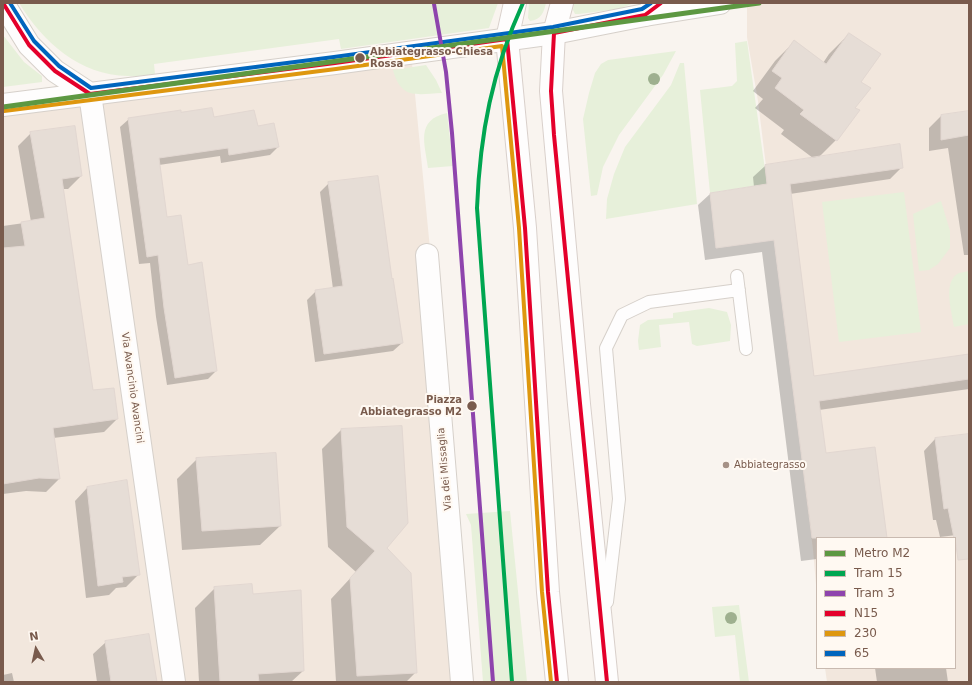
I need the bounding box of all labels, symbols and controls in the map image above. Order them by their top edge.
place label: Abbiategrasso-Chiesa Rossa [370,46,493,70]
marker: Abbiategrasso-Chiesa Rossa [353,51,367,65]
street label: Via Avancinio Avancini [118,332,146,444]
place label: Piazza Abbiategrasso M2 [360,394,462,418]
marker: Piazza Abbiategrasso M2 [465,399,479,413]
street label: Via dei Missaglia [435,427,455,511]
place label: Abbiategrasso [734,459,806,471]
marker: Abbiategrasso [721,460,731,470]
legend [816,537,956,669]
text: Metro M2 [854,546,910,560]
text: Tram 15 [854,566,903,580]
text: Tram 3 [854,586,895,600]
text: N15 [854,606,878,620]
text: 230 [854,626,877,640]
north arrow [16,629,56,669]
text: N [28,630,40,644]
text: 65 [854,646,869,660]

